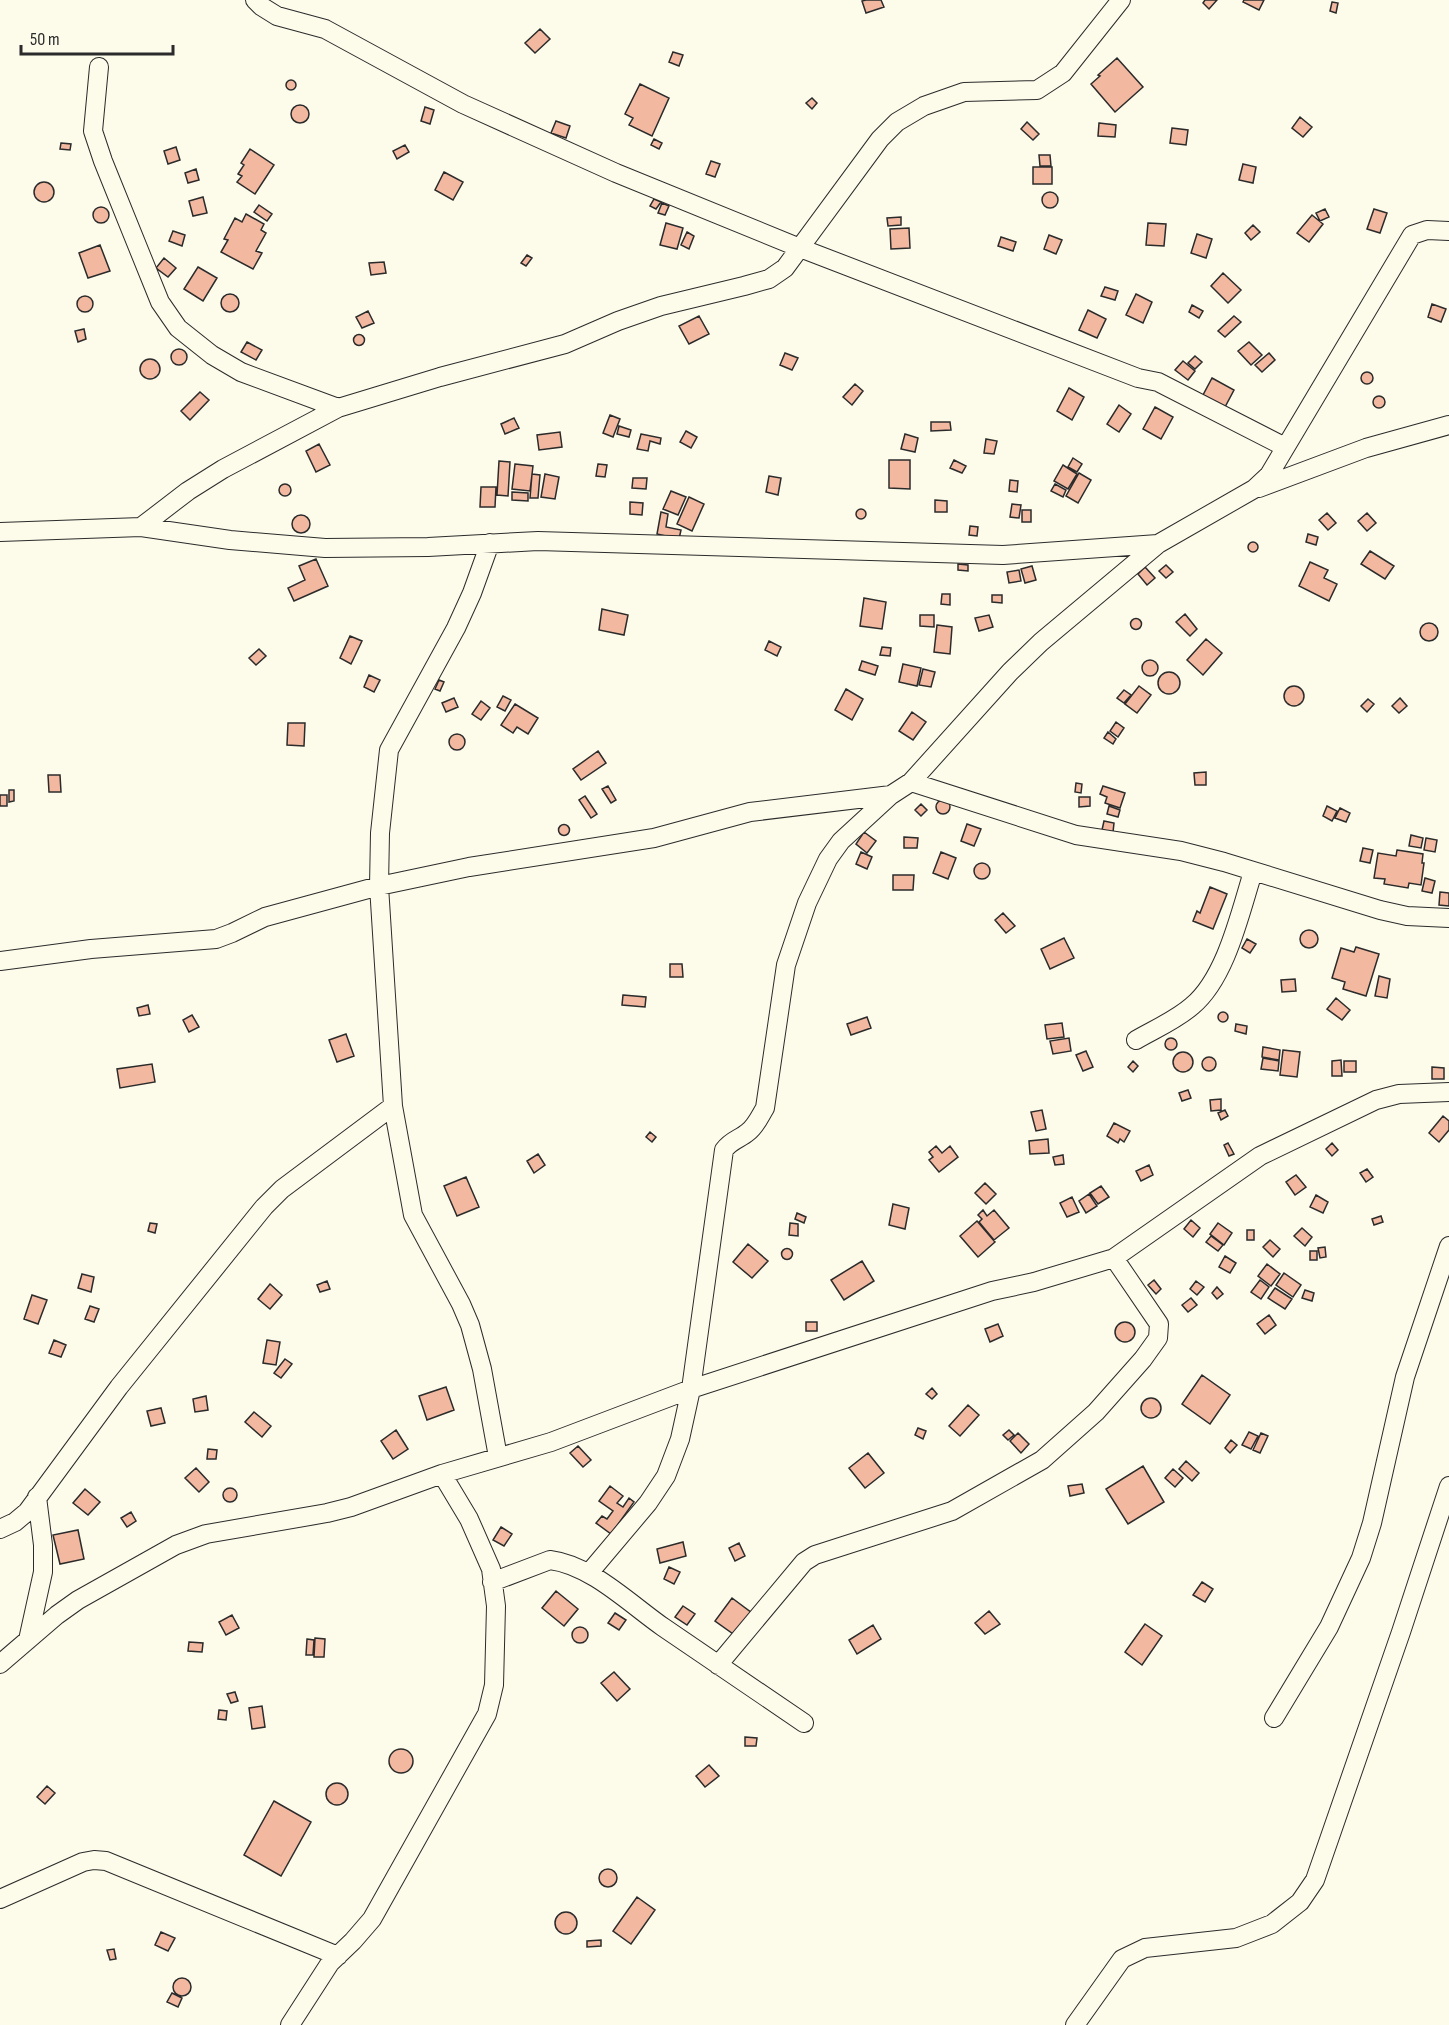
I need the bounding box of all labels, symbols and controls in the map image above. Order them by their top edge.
scale bar [21,18,172,56]
text: 50 m [30,29,60,50]

